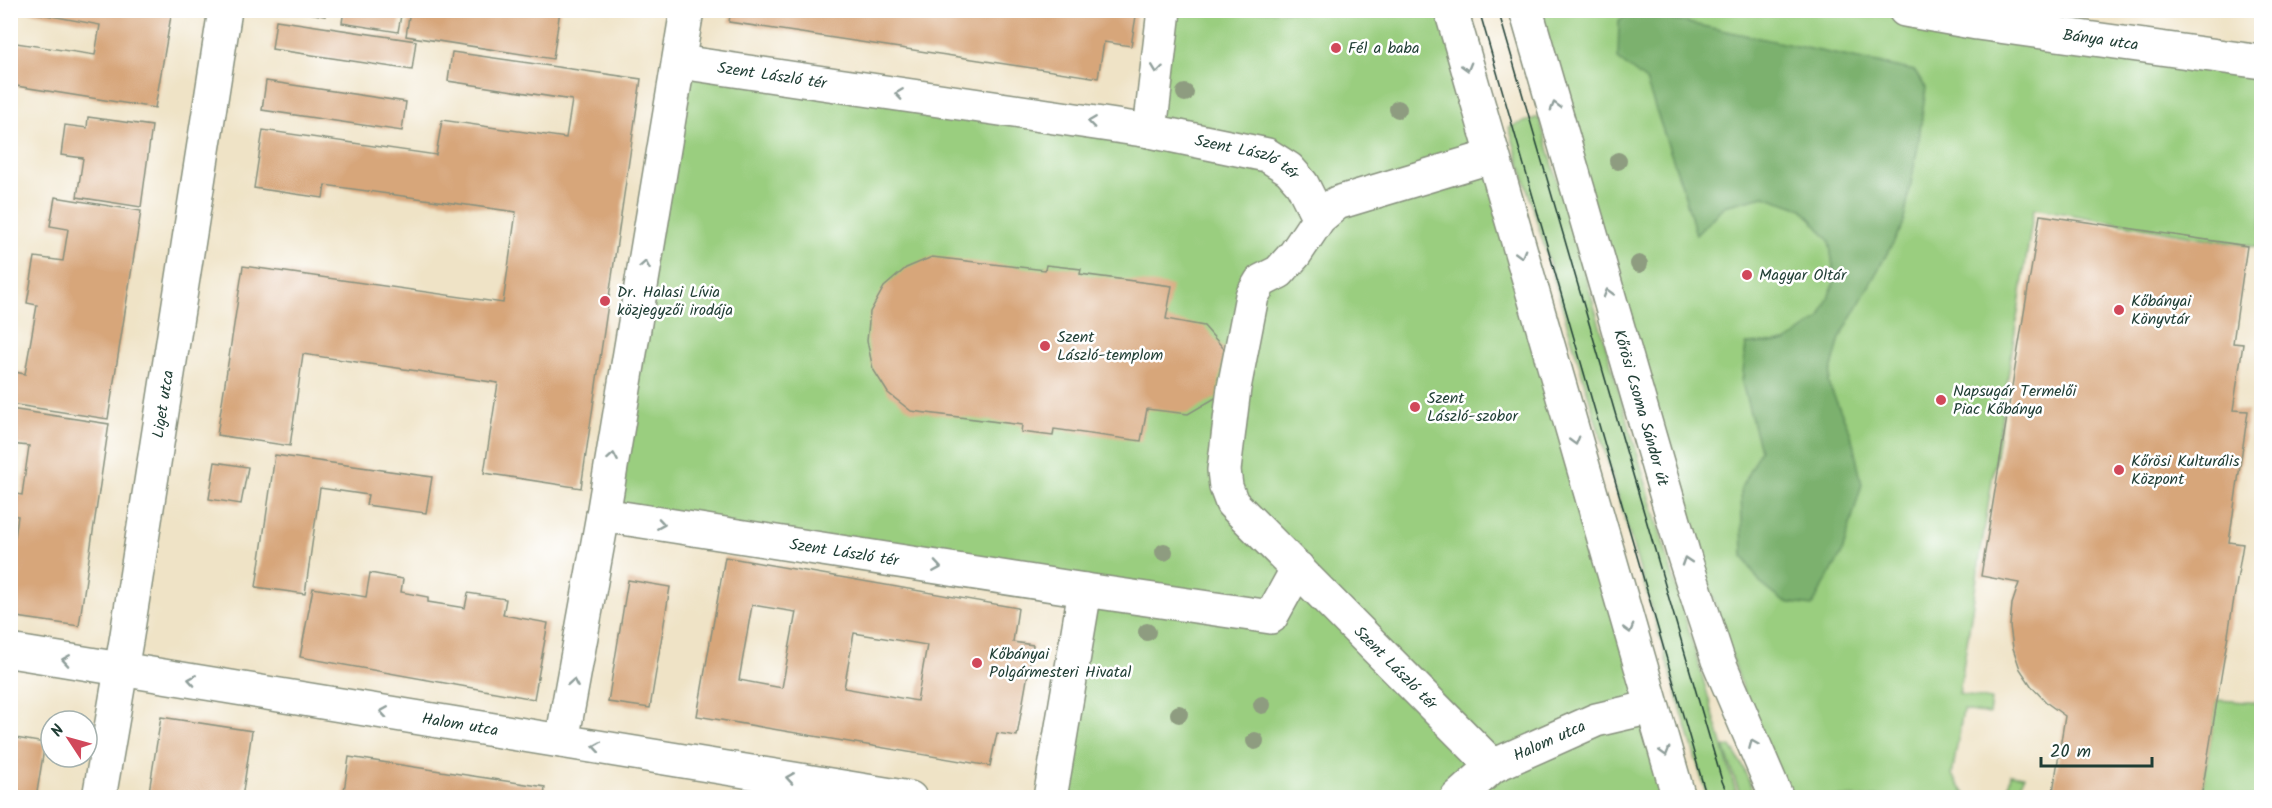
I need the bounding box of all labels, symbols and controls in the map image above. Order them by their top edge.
street label: Bánya utca [2061,22,2140,57]
place label: Fél a baba [1348,36,1419,61]
marker: Fél a baba [1329,41,1343,55]
street label: Szent László tér [716,55,830,96]
one-way arrow [1460,61,1472,72]
one-way arrow [1152,64,1164,73]
one-way arrow [894,88,903,100]
one-way arrow [1550,101,1562,112]
one-way arrow [1087,117,1096,129]
street label: Szent László tér [1192,128,1306,186]
one-way arrow [1514,248,1526,259]
one-way arrow [639,260,651,270]
place label: Magyar Oltár [1759,263,1848,288]
marker: Magyar Oltár [1740,268,1754,282]
place label: Dr. Halasi Lívia közjegyzői irodája [617,280,733,323]
one-way arrow [1603,288,1616,298]
place label: Kőbányai Könyvtár [2131,289,2192,332]
marker: Dr. Halasi Lívia közjegyzői irodája [598,294,612,308]
marker: Kőbányai Könyvtár [2112,303,2126,317]
place label: Szent László-templom [1057,325,1164,368]
street label: Kőrösi Csoma Sándor út [1607,326,1676,490]
marker: Szent László-templom [1038,339,1052,353]
street label: Liget utca [146,368,181,440]
place label: Napsugár Termelői Piac Kőbánya [1953,379,2078,422]
place label: Szent László-szobor [1427,386,1519,429]
marker: Napsugár Termelői Piac Kőbánya [1934,393,1948,407]
marker: Szent László-szobor [1408,400,1422,414]
one-way arrow [1568,435,1580,446]
place label: Kőrösi Kulturális Központ [2131,449,2240,492]
one-way arrow [606,453,619,463]
marker: Kőrösi Kulturális Központ [2112,463,2126,477]
one-way arrow [655,517,665,530]
street label: Szent László tér [788,532,902,574]
one-way arrow [1681,556,1693,567]
one-way arrow [932,561,941,573]
street label: Szent László tér [1348,620,1444,717]
one-way arrow [1622,623,1634,634]
place label: Kőbányai Polgármesteri Hivatal [989,642,1131,685]
one-way arrow [61,654,71,667]
marker: Kőbányai Polgármesteri Hivatal [970,656,984,670]
one-way arrow [187,674,197,687]
one-way arrow [566,679,578,688]
one-way arrow [379,706,389,718]
street label: Halom utca [420,706,500,743]
north arrow [39,709,99,769]
street label: Halom utca [1509,714,1590,768]
text: N [45,720,71,743]
scale bar [2041,730,2152,768]
text: 20 m [2050,738,2091,767]
one-way arrow [1749,739,1761,750]
one-way arrow [592,741,602,753]
one-way arrow [1658,746,1670,757]
one-way arrow [785,772,795,785]

